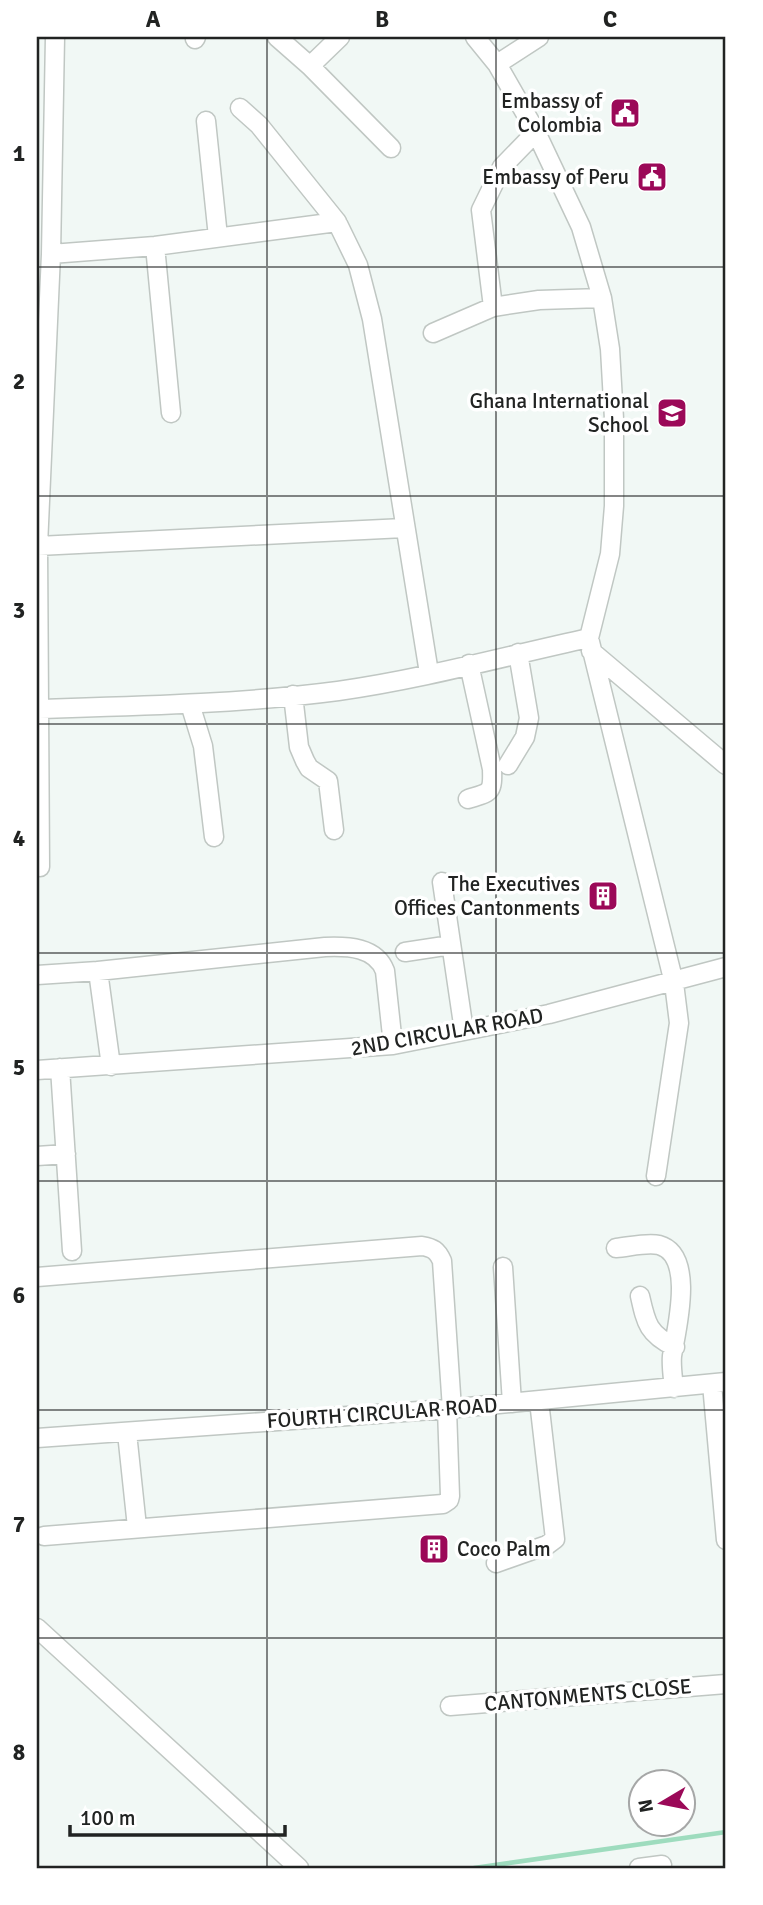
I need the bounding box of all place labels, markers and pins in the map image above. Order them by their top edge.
place label: Embassy of Colombia [501,88,603,138]
public building icon: Embassy of Colombia [608,96,642,130]
public building icon: Embassy of Peru [635,160,669,194]
place label: Embassy of Peru [482,164,629,190]
place label: Ghana International School [469,388,649,438]
school or university icon: Ghana International School [655,396,689,430]
place label: The Executives Offices Cantonments [394,871,580,921]
building icon: The Executives Offices Cantonments [586,879,620,913]
building icon: Coco Palm [417,1532,451,1566]
place label: Coco Palm [457,1536,551,1562]

